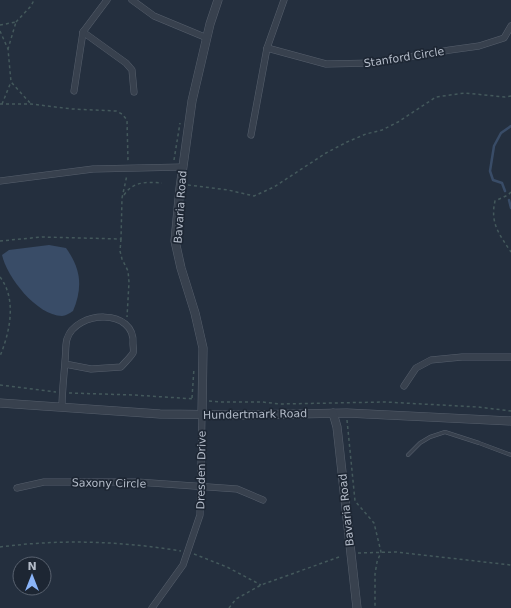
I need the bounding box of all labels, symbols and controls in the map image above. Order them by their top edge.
street label: Stanford Circle [363,45,445,70]
street label: Bavaria Road [171,170,190,244]
street label: Hundertmark Road [203,407,307,422]
street label: Dresden Drive [194,430,209,510]
street label: Bavaria Road [336,473,357,547]
street label: Saxony Circle [72,476,147,491]
north arrow [12,556,52,596]
text: N [27,560,37,573]

